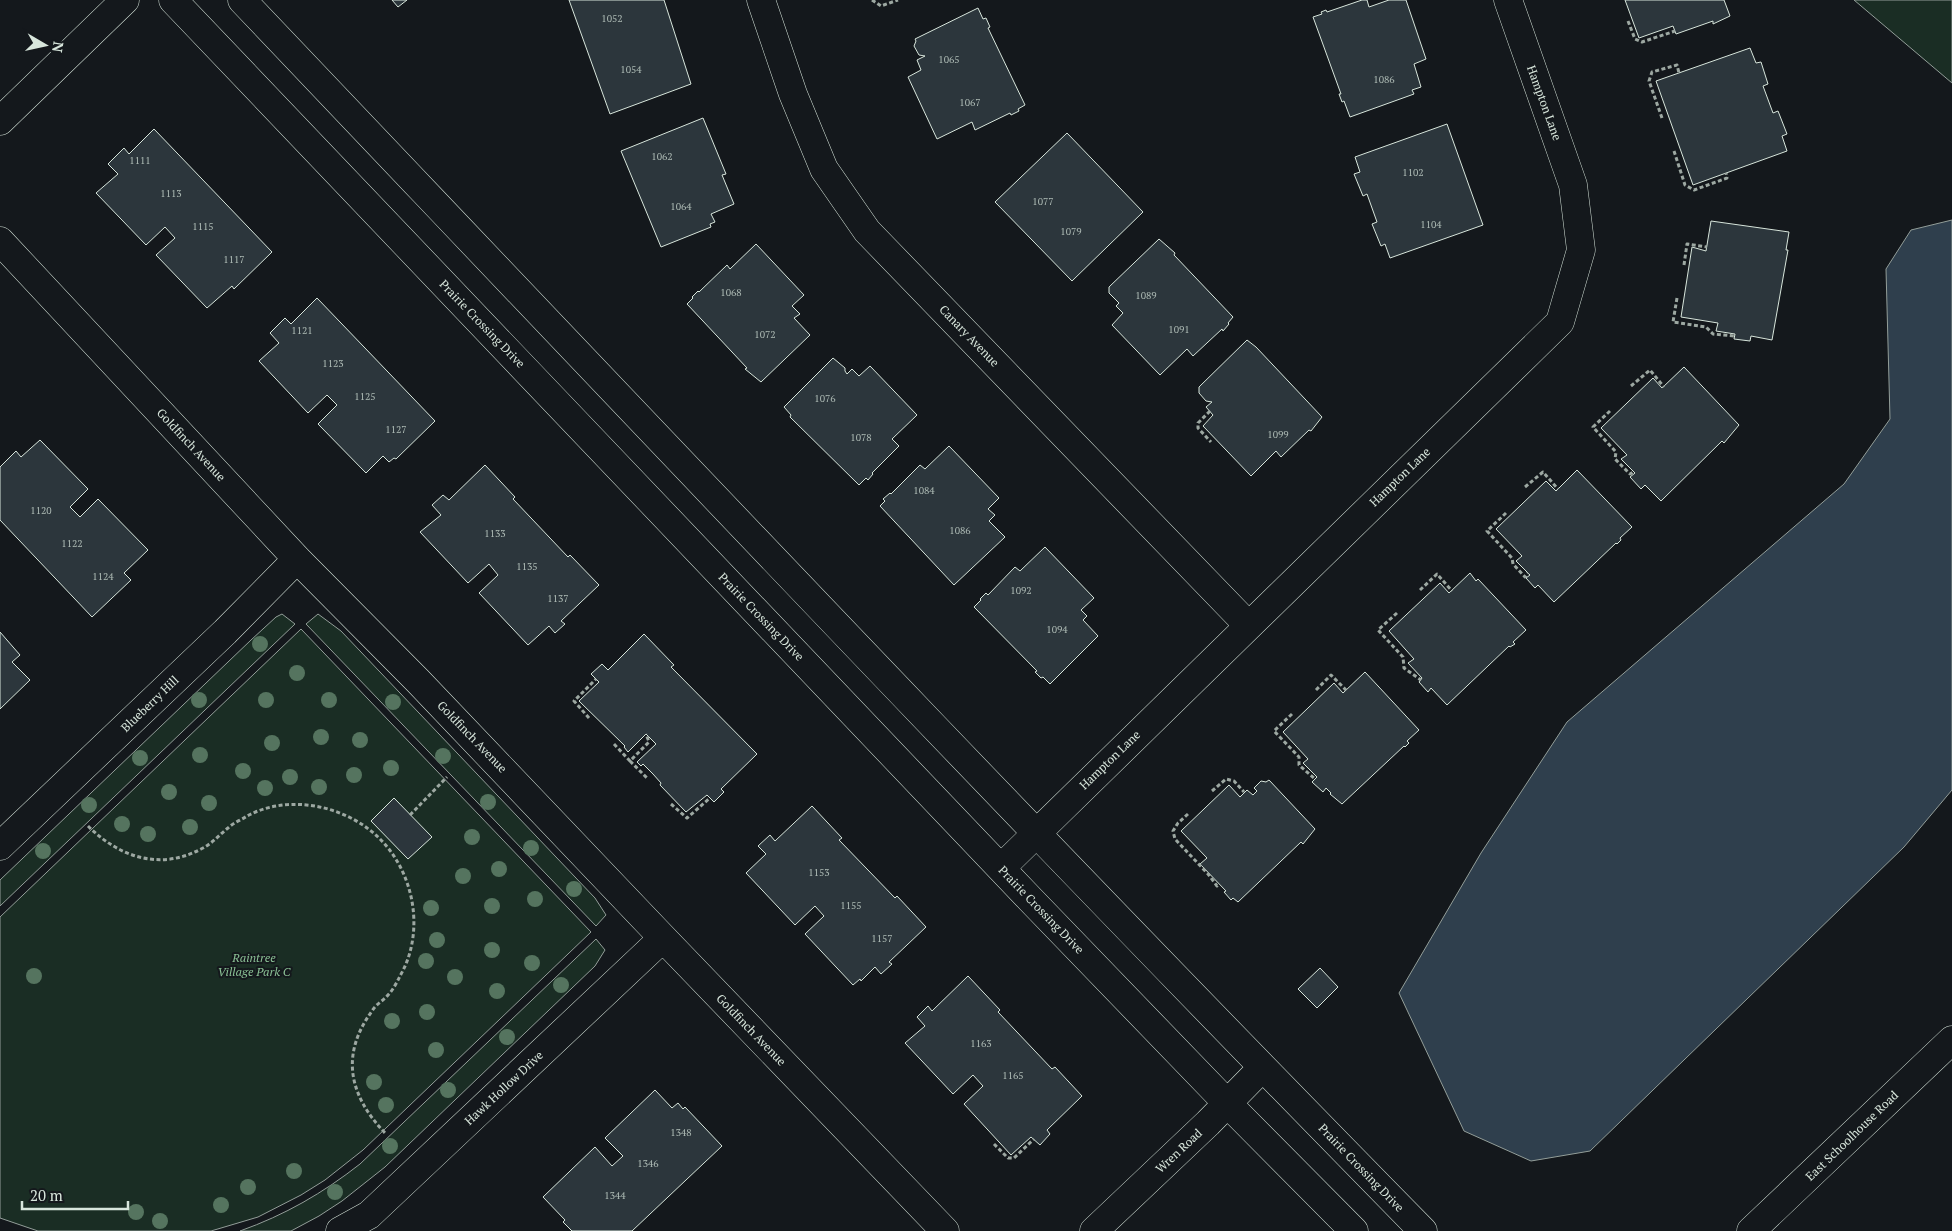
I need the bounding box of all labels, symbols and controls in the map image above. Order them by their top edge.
house number: 1052 [601,12,623,25]
north arrow [20,20,70,70]
text: N [48,40,69,54]
house number: 1065 [938,53,960,66]
house number: 1054 [620,63,642,76]
street label: Hampton Lane [1524,63,1565,142]
house number: 1086 [1373,73,1395,86]
house number: 1067 [959,96,981,109]
house number: 1062 [651,150,673,163]
house number: 1111 [129,154,151,167]
house number: 1102 [1402,166,1424,179]
house number: 1113 [160,187,182,200]
house number: 1077 [1032,195,1054,208]
house number: 1064 [670,200,692,213]
house number: 1104 [1420,218,1442,231]
house number: 1115 [192,220,214,233]
house number: 1079 [1060,225,1082,238]
house number: 1117 [223,253,245,266]
street label: Prairie Crossing Drive [436,277,528,371]
house number: 1068 [720,286,742,299]
house number: 1089 [1135,289,1157,302]
street label: Canary Avenue [936,302,1002,370]
house number: 1091 [1168,323,1190,336]
house number: 1121 [291,324,313,337]
house number: 1072 [754,328,776,341]
house number: 1123 [322,357,344,370]
house number: 1125 [354,390,376,403]
house number: 1076 [814,392,836,405]
street label: Goldfinch Avenue [154,405,229,484]
house number: 1127 [385,423,407,436]
house number: 1099 [1267,428,1289,441]
house number: 1078 [850,431,872,444]
street label: Hampton Lane [1366,444,1433,509]
house number: 1084 [913,484,935,497]
house number: 1120 [30,504,52,517]
house number: 1086 [949,524,971,537]
house number: 1133 [484,527,506,540]
house number: 1122 [61,537,83,550]
house number: 1135 [516,560,538,573]
house number: 1124 [92,570,114,583]
street label: Prairie Crossing Drive [715,570,807,664]
house number: 1092 [1010,584,1032,597]
house number: 1137 [547,592,569,605]
house number: 1094 [1046,623,1068,636]
street label: Blueberry Hill [118,672,182,735]
street label: Goldfinch Avenue [434,698,510,776]
street label: Hampton Lane [1076,727,1143,792]
street label: Prairie Crossing Drive [995,863,1087,957]
house number: 1153 [808,866,830,879]
house number: 1155 [840,899,862,912]
house number: 1157 [871,932,893,945]
park label: Raintree Village Park C [218,950,292,979]
street label: Goldfinch Avenue [713,991,789,1069]
house number: 1163 [970,1037,992,1050]
street label: Hawk Hollow Drive [461,1047,546,1128]
house number: 1165 [1002,1069,1024,1082]
street label: East Schoolhouse Road [1802,1087,1901,1184]
street label: Prairie Crossing Drive [1315,1121,1407,1215]
street label: Wren Road [1152,1125,1205,1176]
house number: 1348 [670,1126,692,1139]
house number: 1346 [637,1157,659,1170]
scale bar [22,1178,129,1210]
text: 20 m [30,1185,63,1205]
house number: 1344 [604,1189,626,1202]

